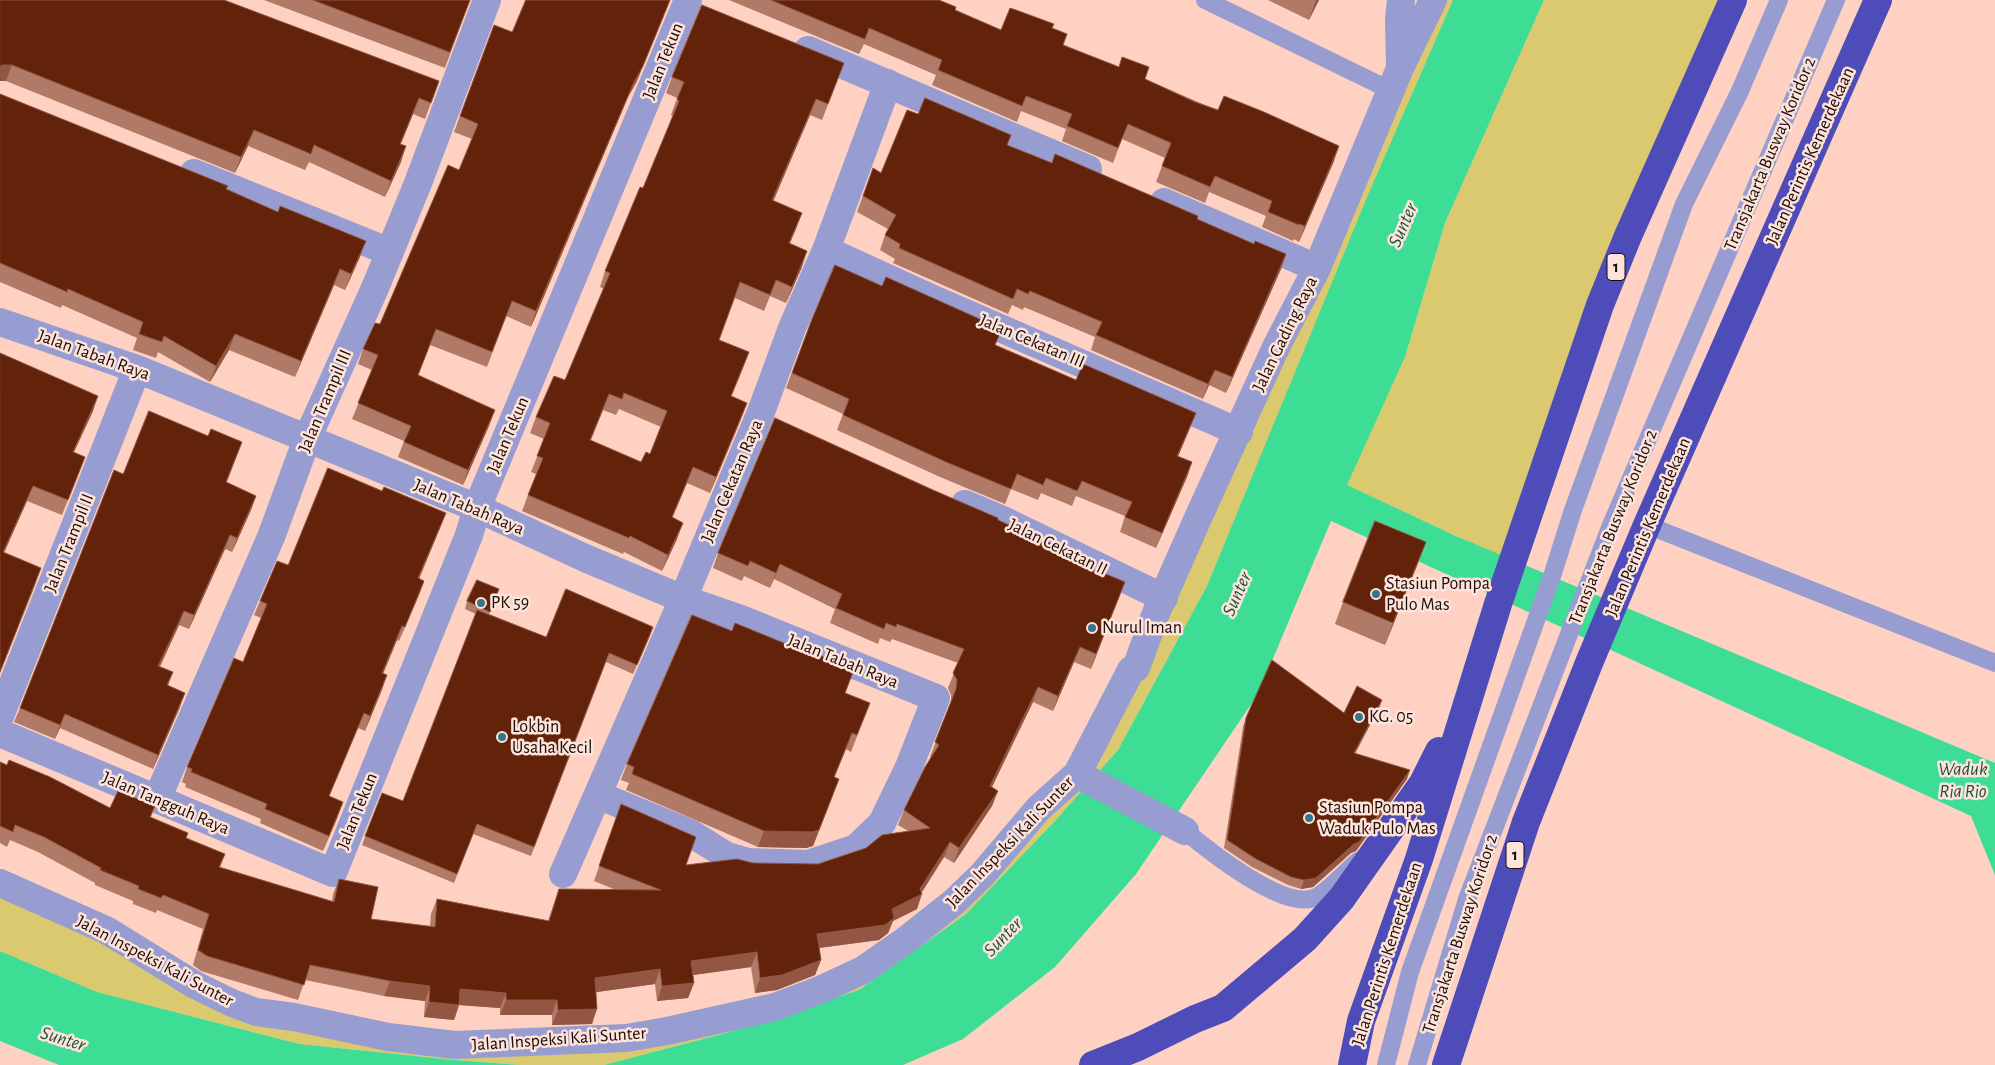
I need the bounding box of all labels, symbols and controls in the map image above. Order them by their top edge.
street label: Jalan Tekun [638,19,688,103]
street label: Transjakarta Busway Koridor 2 [1719,54,1821,254]
street label: Jalan Perintis Kemerdekaan [1761,64,1859,248]
water label: Sunter [1383,199,1423,251]
road number: 1 [1607,253,1625,280]
street label: Jalan Gading Raya [1248,273,1322,395]
street label: Jalan Cekatan III [976,309,1088,373]
street label: Jalan Tabah Raya [35,325,153,385]
street label: Jalan Trampil III [294,346,356,456]
street label: Jalan Tekun [482,394,534,476]
street label: Jalan Cekatan Raya [696,416,768,546]
street label: Transjakarta Busway Koridor 2 [1564,426,1662,628]
street label: Jalan Perintis Kemerdekaan [1601,434,1695,620]
street label: Jalan Tabah Raya [411,474,527,540]
street label: Jalan Trampil II [39,490,99,596]
street label: Jalan Cekatan II [1005,514,1111,580]
water label: Sunter [1217,568,1257,620]
place label: Stasiun Pompa Pulo Mas [1386,573,1490,616]
marker: Stasiun Pompa Pulo Mas [1370,588,1382,600]
place label: PK 59 [491,592,529,614]
marker: PK 59 [475,597,487,609]
place label: Nurul Iman [1102,617,1182,639]
marker: Nurul Iman [1086,622,1098,634]
street label: Jalan Tabah Raya [784,629,902,693]
place label: KG. 05 [1369,706,1413,728]
marker: KG. 05 [1353,711,1365,723]
place label: Lokbin Usaha Kecil [512,716,592,759]
marker: Lokbin Usaha Kecil [496,731,508,743]
water label: Waduk Ria Rio [1938,758,1988,802]
street label: Jalan Tangguh Raya [99,767,233,839]
street label: Jalan Tekun [332,769,382,853]
street label: Jalan Inspeksi Kali Sunter [942,772,1078,912]
place label: Stasiun Pompa Waduk Pulo Mas [1319,797,1436,840]
marker: Stasiun Pompa Waduk Pulo Mas [1303,812,1315,824]
street label: Transjakarta Busway Koridor 2 [1417,831,1503,1037]
road number: 1 [1506,842,1524,868]
street label: Jalan Perintis Kemerdekaan [1347,859,1427,1049]
street label: Jalan Inspeksi Kali Sunter [73,910,237,1012]
water label: Sunter [979,913,1027,961]
water label: Sunter [38,1021,88,1057]
street label: Jalan Inspeksi Kali Sunter [471,1022,647,1056]

